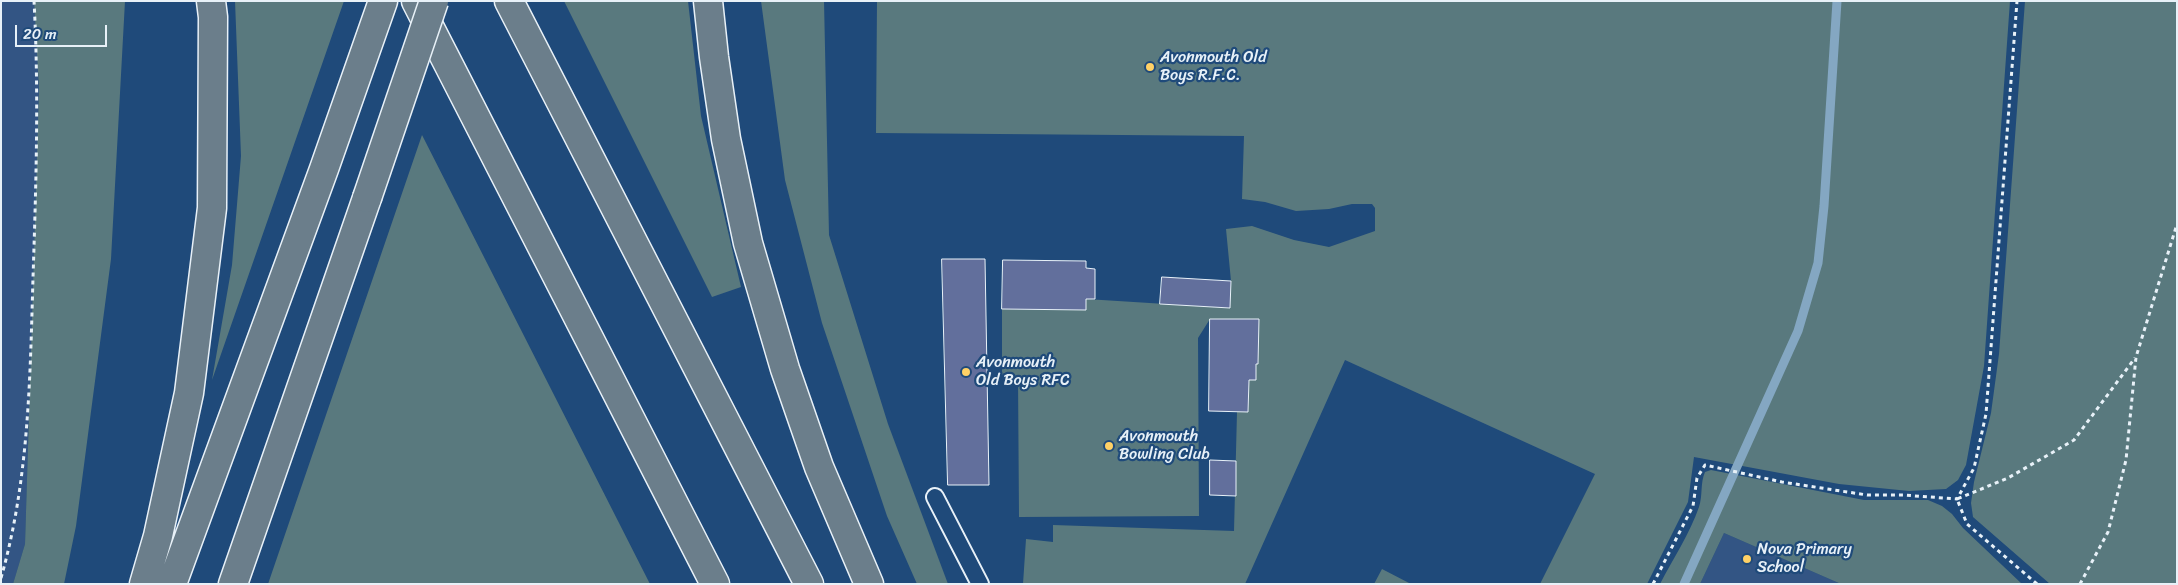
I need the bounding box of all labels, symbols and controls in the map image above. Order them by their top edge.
scale bar [18,15,110,47]
text: 20 m [23,21,57,47]
place label: Avonmouth Old Boys R.F.C. [1160,48,1267,86]
marker: Avonmouth Old Boys R.F.C. [1144,61,1156,73]
place label: Avonmouth Old Boys RFC [976,353,1070,391]
marker: Avonmouth Old Boys RFC [960,366,972,378]
place label: Avonmouth Bowling Club [1119,427,1210,465]
marker: Avonmouth Bowling Club [1103,440,1115,452]
place label: Nova Primary School [1757,540,1852,578]
marker: Nova Primary School [1741,553,1753,565]

